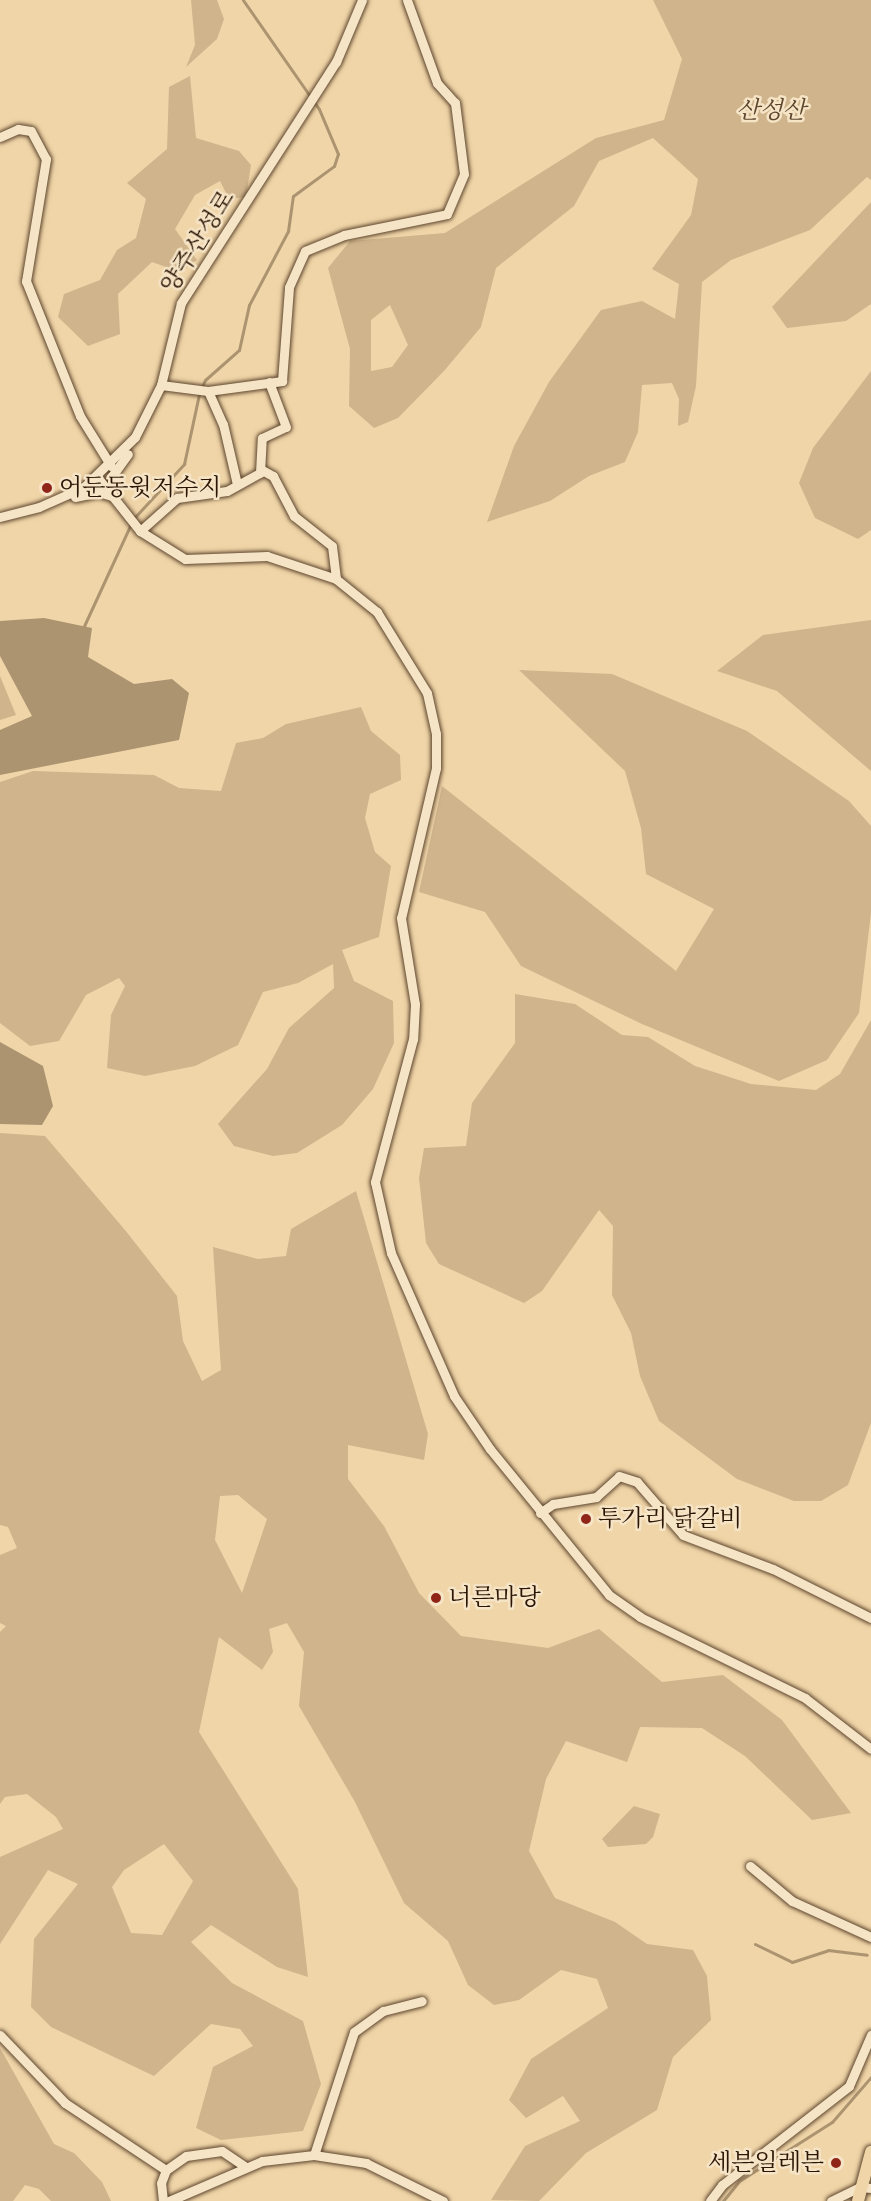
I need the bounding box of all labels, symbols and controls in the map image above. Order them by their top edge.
park label: 산성산 [736,97,806,125]
street label: 양주산성로 [155,185,241,299]
place label: 어둔동윗저수지 [59,474,221,502]
marker: 어둔동윗저수지 [40,481,54,495]
place label: 투가리 닭갈비 [598,1505,742,1533]
marker: 투가리 닭갈비 [579,1512,593,1526]
place label: 너른마당 [448,1584,541,1612]
marker: 너른마당 [429,1591,443,1605]
place label: 세븐일레븐 [708,2149,824,2177]
marker: 세븐일레븐 [829,2156,843,2170]

